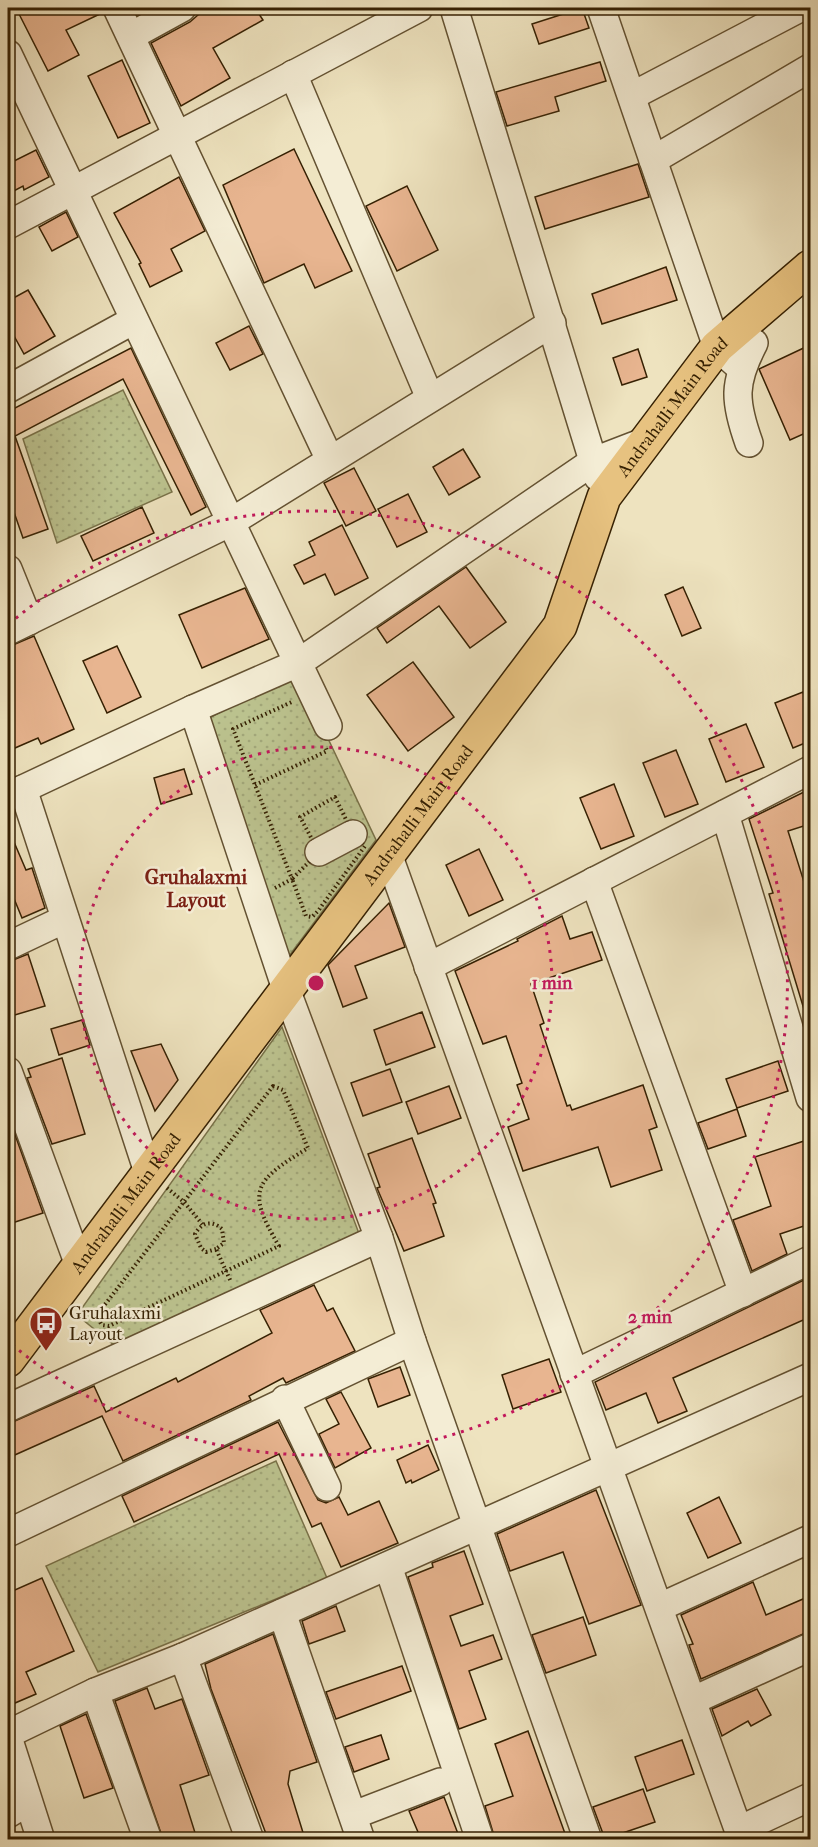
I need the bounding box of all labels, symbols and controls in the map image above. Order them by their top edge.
street label: Andrahalli Main Road [612,332,732,482]
street label: Andrahalli Main Road [358,741,478,890]
district label: Gruhalaxmi Layout [145,866,248,912]
centre of rings [306,973,326,993]
text: 1 min [531,973,573,994]
street label: Andrahalli Main Road [66,1129,185,1278]
place label: Gruhalaxmi Layout [69,1303,162,1345]
bus stop icon: Gruhalaxmi Layout [28,1305,64,1352]
text: 2 min [628,1307,672,1328]

